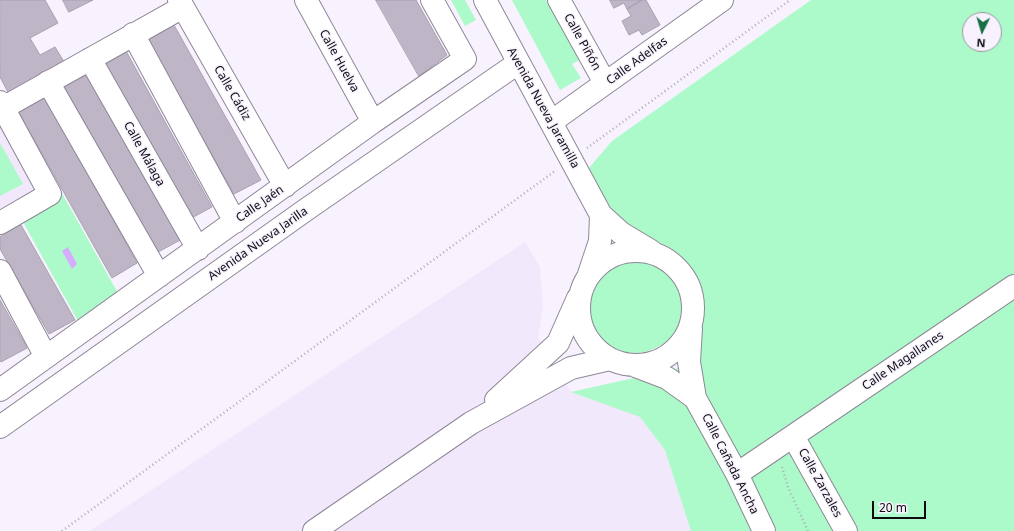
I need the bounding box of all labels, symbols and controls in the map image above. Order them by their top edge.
street label: Calle Piñón [560,11,604,73]
north arrow [962,12,1002,52]
street label: Calle Huelva [316,27,362,95]
street label: Calle Adelfas [604,34,670,88]
text: N [976,36,986,51]
street label: Avenida Nueva Jaramilla [504,45,582,171]
street label: Calle Cádiz [211,63,253,123]
street label: Calle Málaga [120,119,168,189]
street label: Calle Jaén [234,182,286,226]
street label: Avenida Nueva Jarilla [205,204,311,284]
street label: Calle Magallanes [860,328,946,394]
street label: Calle Cañada Ancha [698,411,762,517]
street label: Calle Zarzales [795,446,845,520]
scale bar [874,493,928,519]
text: 20 m [879,499,907,516]

